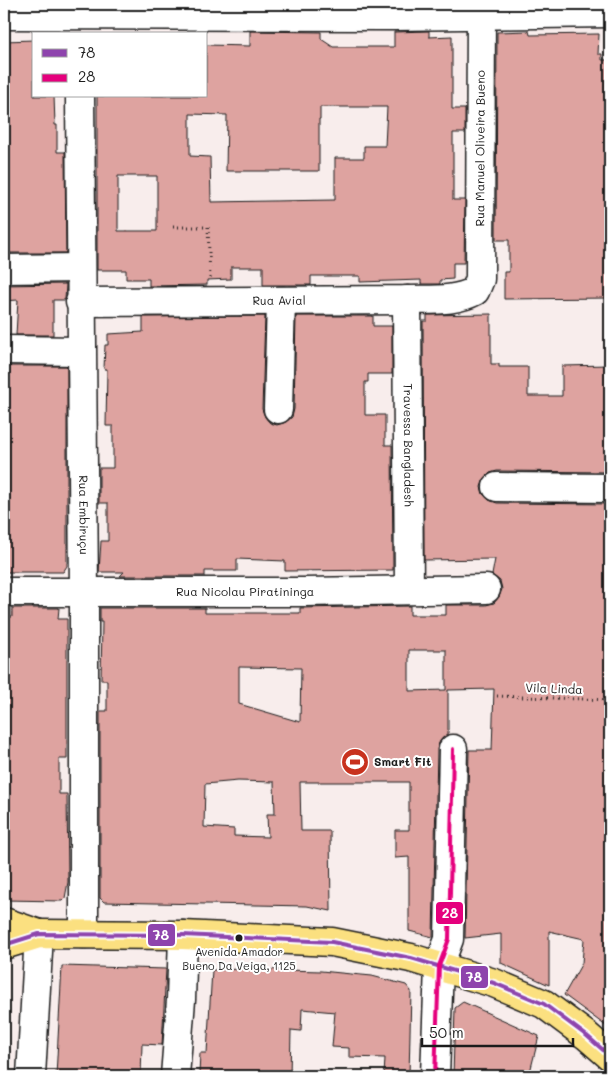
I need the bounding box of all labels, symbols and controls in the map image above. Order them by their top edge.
legend [32,32,208,98]
text: 78 [78,42,95,62]
text: 28 [78,66,95,86]
street label: Rua Manuel Oliveira Bueno [471,70,488,227]
street label: Rua Avial [252,292,306,308]
street label: Travessa Bangladesh [401,383,417,507]
street label: Rua Embiruçu [76,475,93,555]
street label: Rua Nicolau Piratininga [176,583,314,599]
street label: Vila Linda [525,679,583,697]
sports icon: Smart Fit [340,747,370,777]
place label: Smart Fit [374,753,431,769]
line badge: 28 [435,901,464,925]
text: 28 [442,903,459,922]
line badge: 78 [147,923,176,947]
text: 78 [153,925,170,944]
marker: Avenida Amador Bueno Da Veiga, 1125 [234,933,244,943]
place label: Avenida Amador Bueno Da Veiga, 1125 [182,944,296,973]
line badge: 78 [460,965,489,989]
text: 78 [466,967,483,986]
scale bar [422,1015,573,1047]
text: 50 m [429,1022,464,1042]

